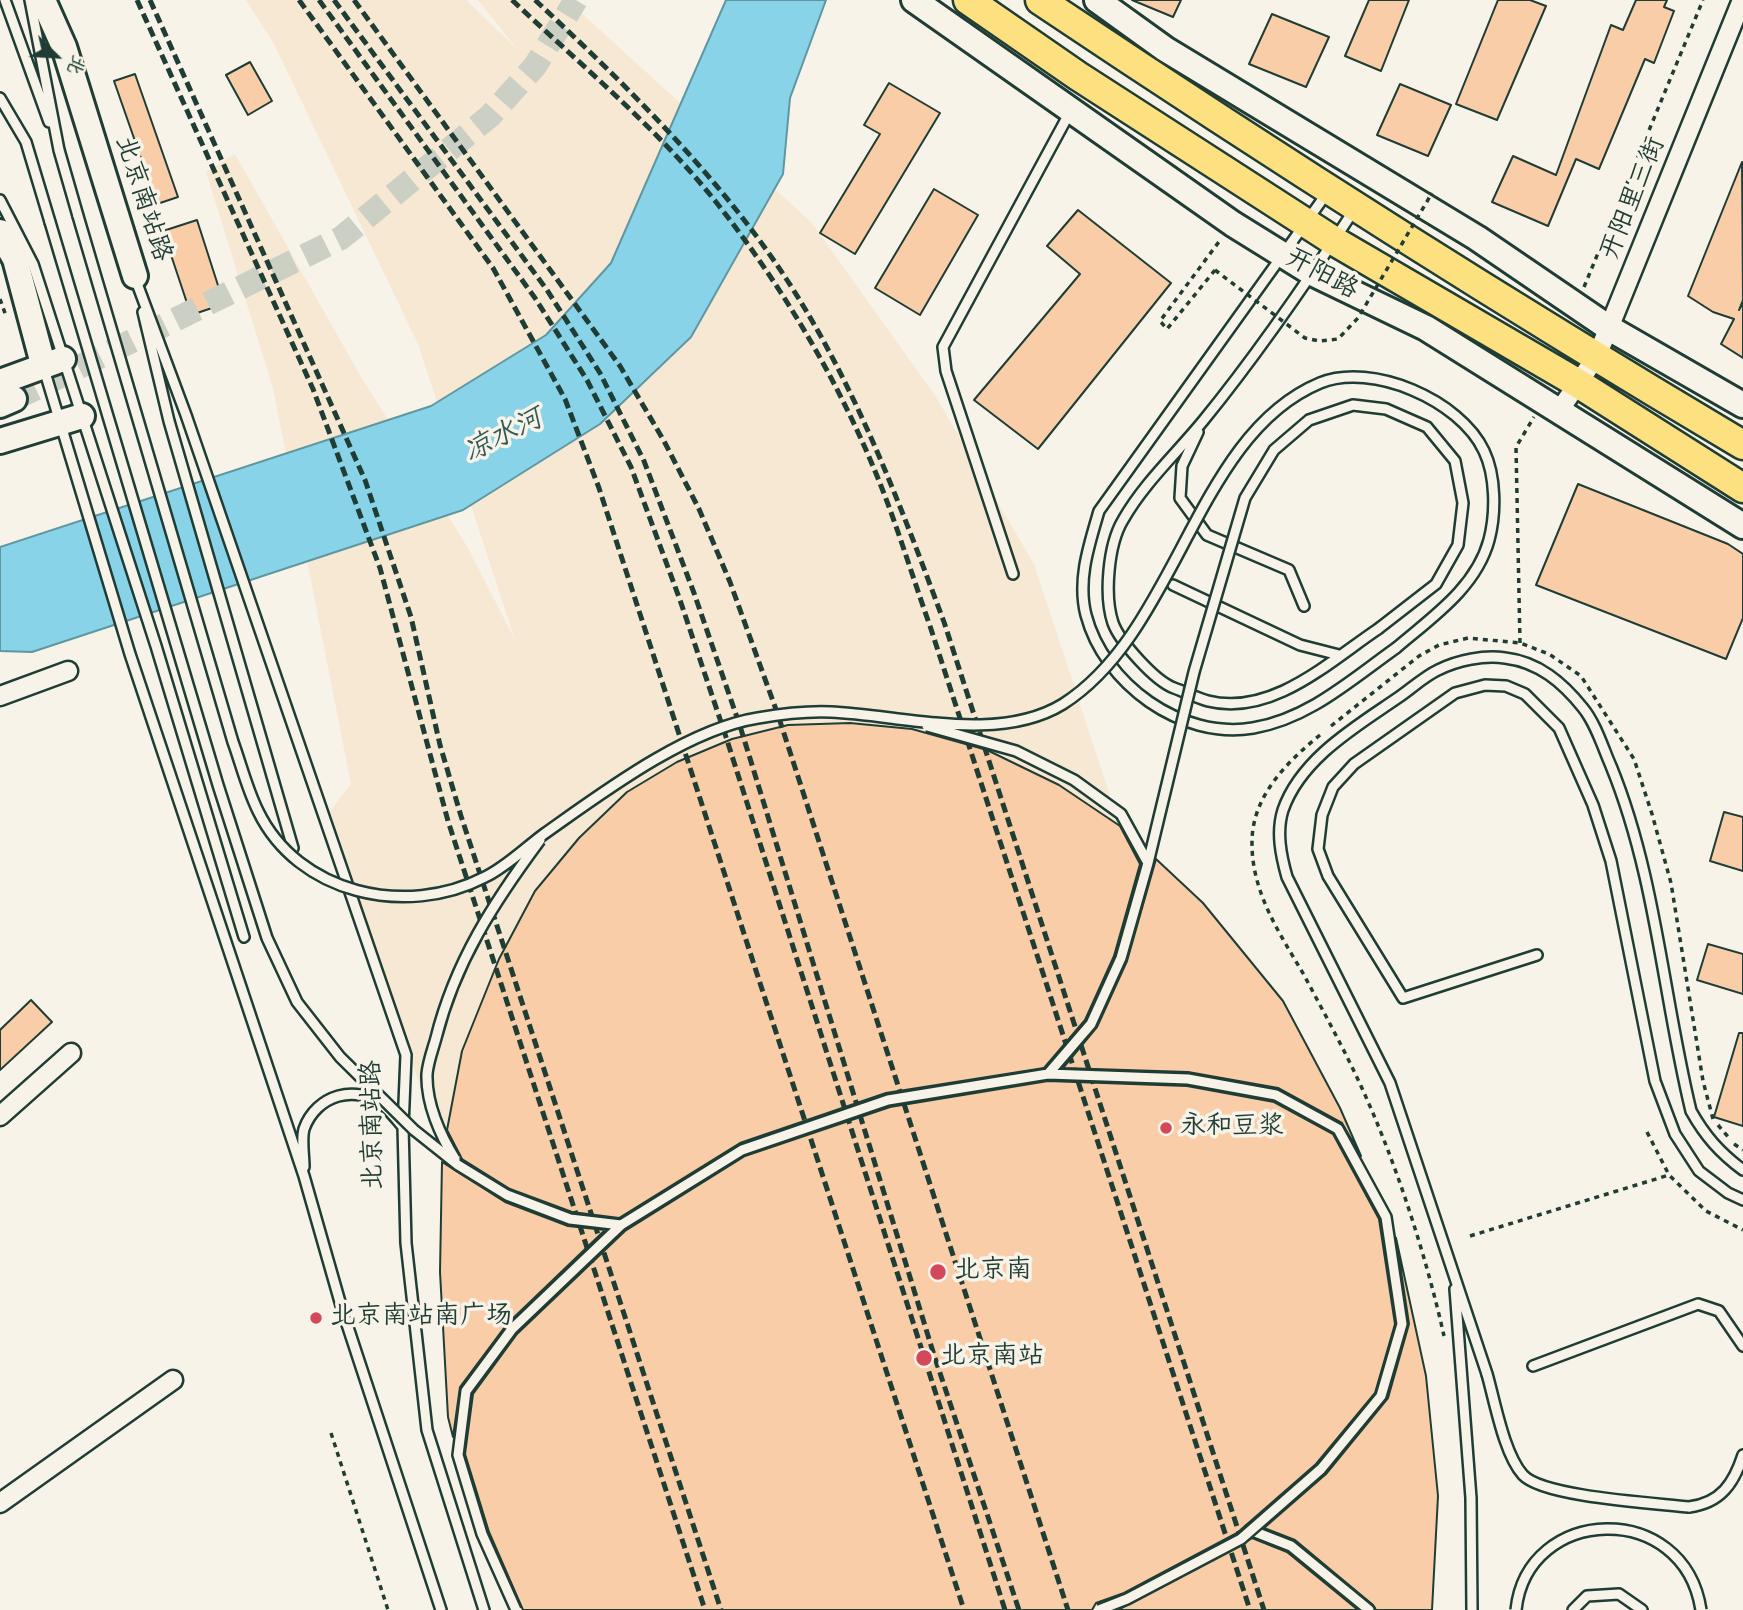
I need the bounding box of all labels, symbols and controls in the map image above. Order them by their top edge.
north arrow [21,21,91,91]
text: 北 [59,51,92,79]
street label: 北京南站路 [107,132,177,266]
street label: 开阳里三街 [1595,133,1673,265]
street label: 开阳路 [1279,243,1363,307]
water label: 凉水河 [459,403,549,471]
street label: 北京南站路 [357,1060,391,1190]
place label: 永和豆浆 [1180,1112,1284,1144]
marker: 永和豆浆 [1158,1120,1174,1136]
place label: 北京南 [954,1256,1032,1288]
marker: 北京南 [928,1262,948,1282]
place label: 北京南站南广场 [330,1302,512,1334]
marker: 北京南站南广场 [308,1310,324,1326]
place label: 北京南站 [940,1342,1044,1374]
marker: 北京南站 [914,1348,934,1368]

